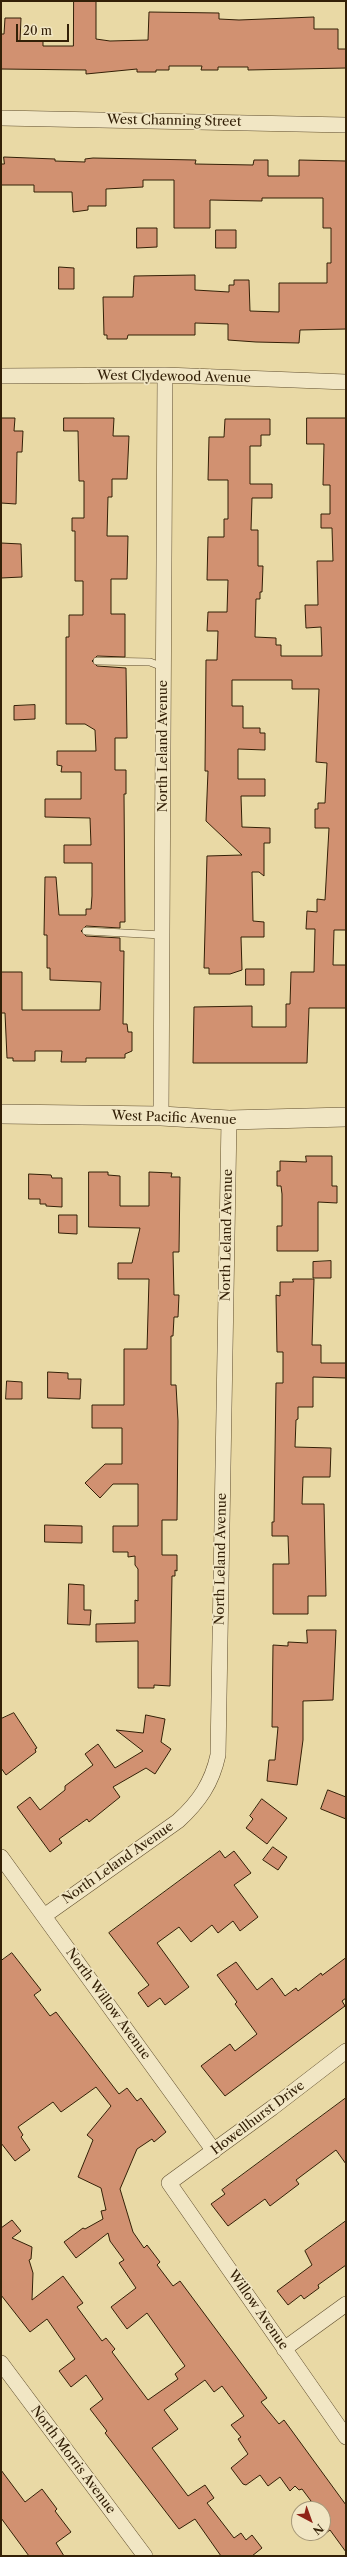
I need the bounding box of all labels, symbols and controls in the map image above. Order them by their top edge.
scale bar [18,16,71,42]
text: 20 m [23,23,52,38]
street label: West Channing Street [107,112,241,130]
street label: West Clydewood Avenue [97,368,251,386]
street label: North Leland Avenue [155,680,171,812]
street label: West Pacific Avenue [111,1108,237,1128]
street label: North Leland Avenue [218,1169,236,1301]
street label: North Leland Avenue [212,1493,230,1625]
street label: North Leland Avenue [59,1819,177,1907]
street label: North Willow Avenue [62,1945,154,2063]
street label: Howellhurst Drive [208,2078,308,2158]
street label: Willow Avenue [225,2267,291,2353]
street label: North Morris Avenue [27,2403,119,2517]
north arrow [291,2501,331,2541]
text: N [310,2521,326,2538]

